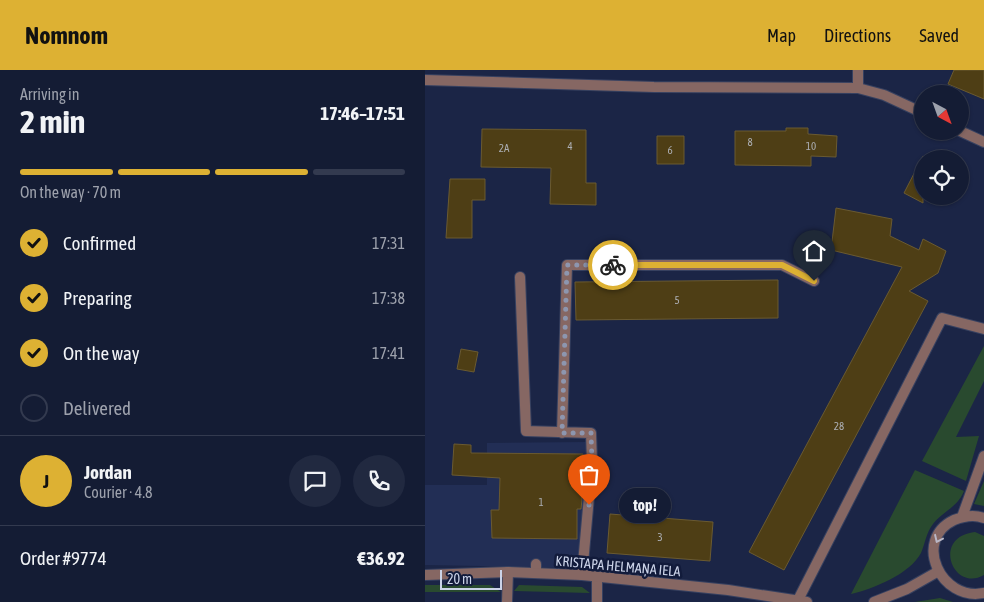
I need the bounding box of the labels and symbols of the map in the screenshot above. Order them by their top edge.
north arrow [914,85,969,140]
house number: 8 [747,136,753,148]
house number: 4 [567,140,573,152]
house number: 10 [806,140,816,152]
house number: 2A [499,142,510,154]
house number: 6 [667,144,673,156]
pin [793,230,835,281]
courier [588,240,638,290]
house number: 5 [674,294,680,306]
house number: 28 [834,420,844,432]
pin [568,454,610,505]
callout: top! [619,488,671,522]
house number: 1 [538,496,544,508]
house number: 3 [657,531,663,543]
one-way arrow [933,534,944,543]
street label: KRISTAPA HELMAŅA IELA [555,553,681,579]
scale bar [440,567,503,590]

